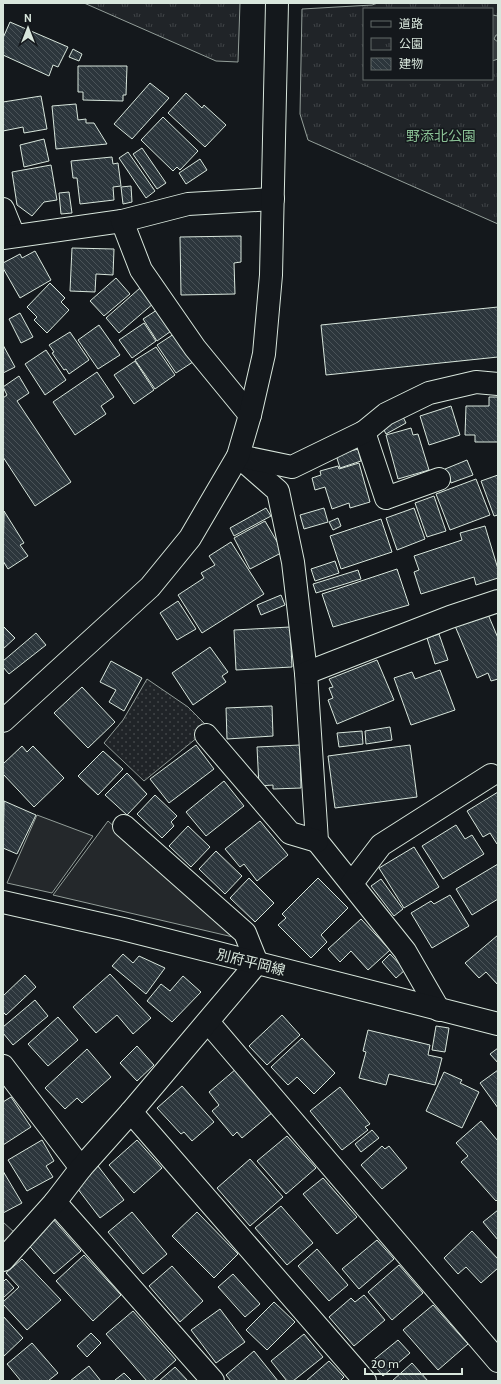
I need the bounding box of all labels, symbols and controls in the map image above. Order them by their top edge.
north arrow [8,8,48,48]
legend [363,8,493,80]
text: N [24,11,32,25]
text: 道路 [399,16,423,31]
text: 公園 [399,36,423,51]
text: 建物 [399,56,423,71]
park label: 野添北公園 [406,127,476,145]
street label: 別府平岡線 [215,945,287,979]
scale bar [365,1350,462,1376]
text: 20 m [371,1356,399,1371]

